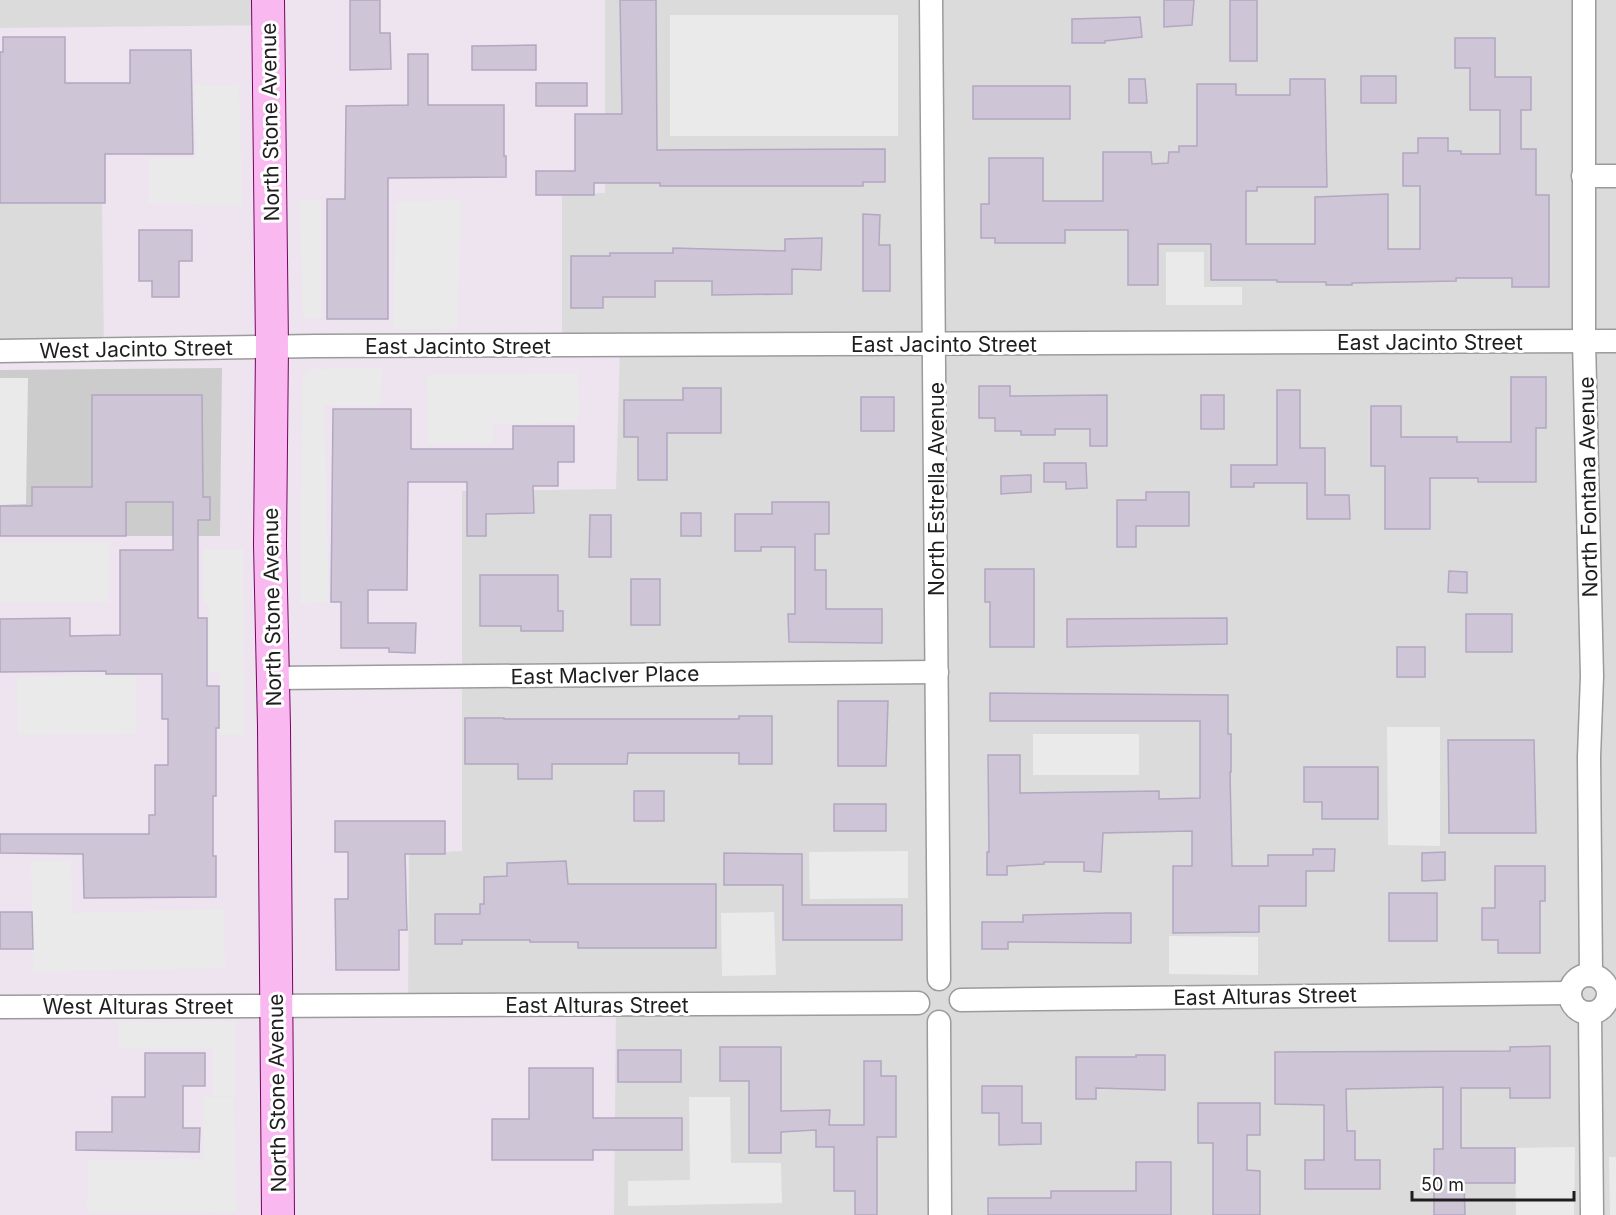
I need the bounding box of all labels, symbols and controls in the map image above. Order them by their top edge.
street label: North Stone Avenue [256,22,284,222]
street label: East Jacinto Street [1337,330,1523,355]
street label: East Jacinto Street [851,332,1037,357]
street label: East Jacinto Street [365,334,551,359]
street label: West Jacinto Street [39,335,233,363]
street label: North Fontana Avenue [1574,376,1602,598]
street label: North Estrella Avenue [924,382,949,596]
street label: North Stone Avenue [258,507,286,707]
street label: East MacIver Place [510,661,700,689]
street label: East Alturas Street [1173,982,1357,1010]
street label: North Stone Avenue [263,993,291,1193]
street label: East Alturas Street [505,993,689,1018]
street label: West Alturas Street [43,994,234,1019]
scale bar [1412,1164,1574,1202]
text: 50 m [1421,1174,1464,1195]

